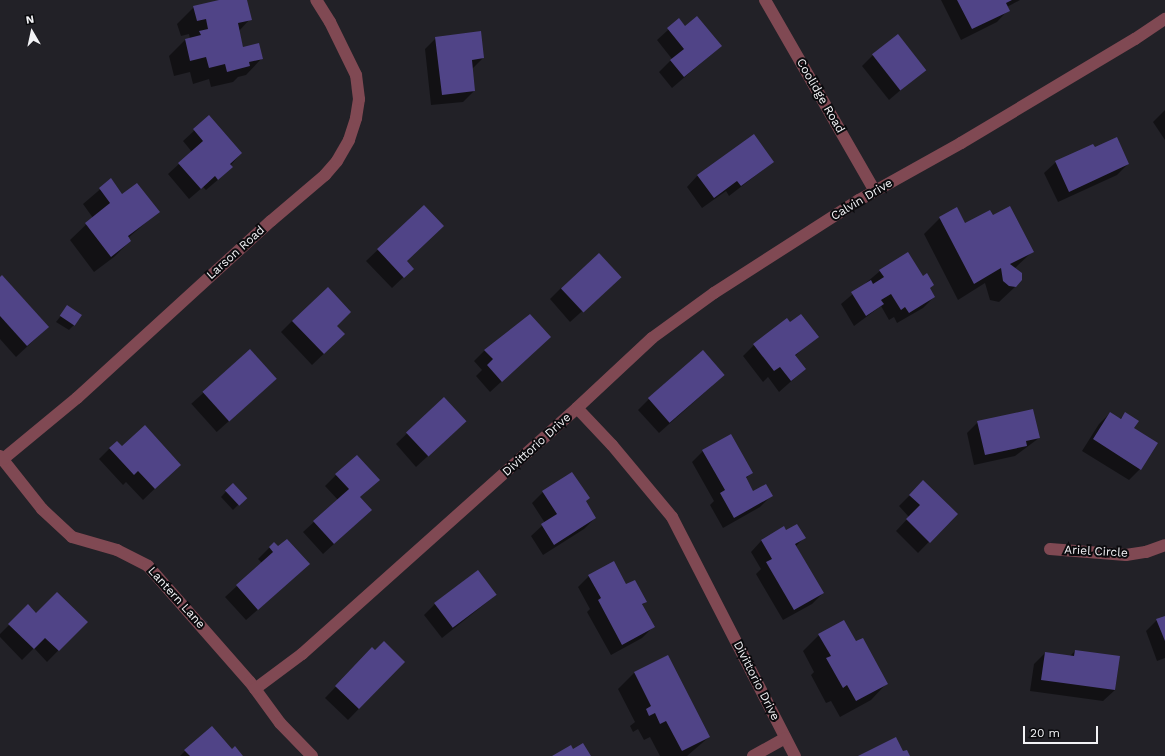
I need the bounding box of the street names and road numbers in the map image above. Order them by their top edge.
street label: Coolidge Road [793,56,847,136]
street label: Calvin Drive [829,176,895,224]
street label: Larson Road [204,223,268,283]
street label: Divittorio Drive [500,411,574,479]
street label: Ariel Circle [1064,543,1128,561]
street label: Lantern Lane [145,564,207,632]
street label: Divittorio Drive [730,639,782,723]

